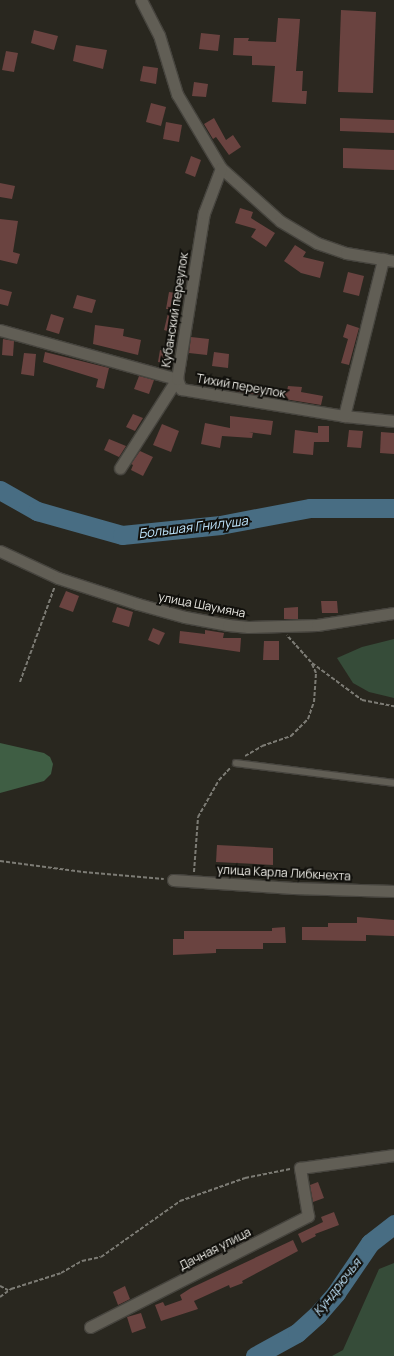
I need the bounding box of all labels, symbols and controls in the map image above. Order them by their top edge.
street label: Кубанский переулок [159,251,191,369]
street label: Тихий переулок [195,371,287,401]
water label: Большая Гнилуша [137,513,249,541]
street label: улица Шаумяна [157,589,247,621]
street label: улица Карла Либкнехта [217,862,351,884]
street label: Дачная улица [177,1225,253,1273]
water label: Кундрючья [310,1255,364,1319]

